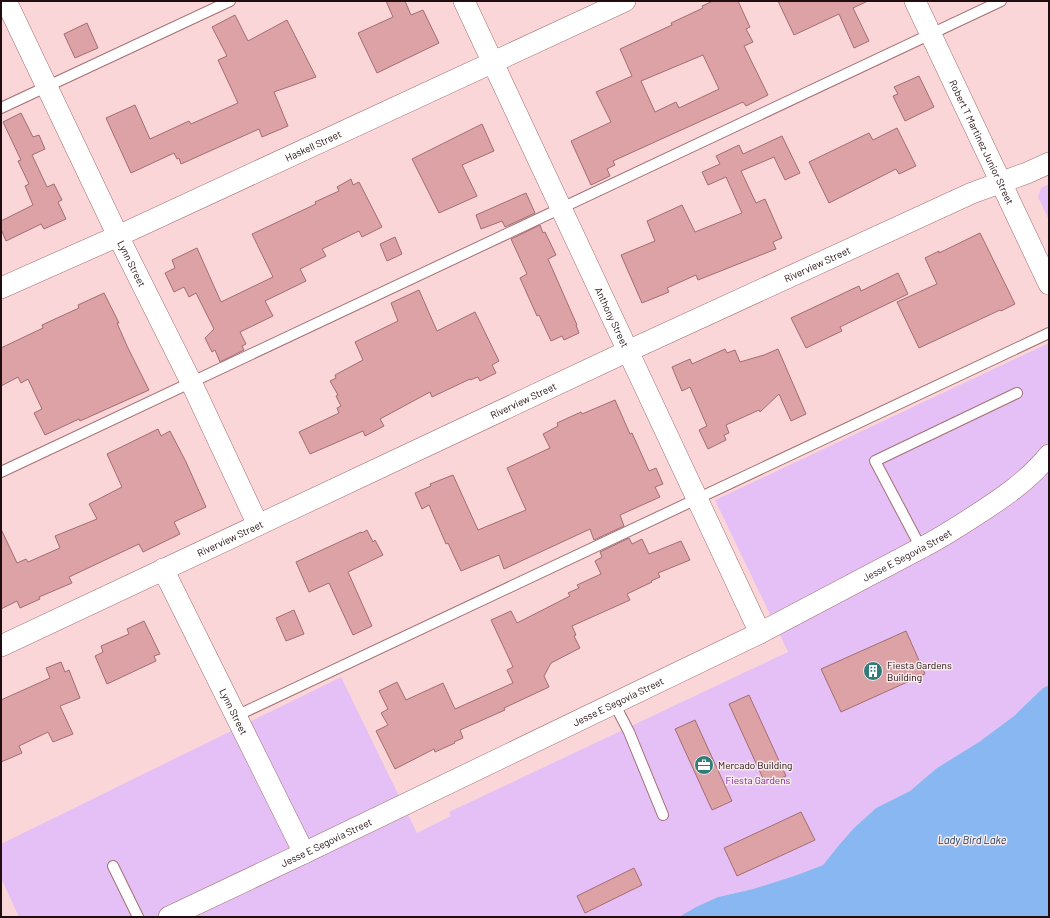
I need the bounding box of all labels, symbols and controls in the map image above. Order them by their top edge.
street label: Robert T Martinez Junior Street [947,78,1017,206]
street label: Haskell Street [283,127,343,164]
street label: Lynn Street [115,238,148,289]
street label: Riverview Street [782,244,852,285]
street label: Anthony Street [593,285,631,349]
street label: Riverview Street [488,380,558,421]
street label: Riverview Street [195,517,265,559]
street label: Jesse E Segovia Street [860,526,954,584]
place label: Fiesta Gardens Building [887,659,952,683]
building icon: Fiesta Gardens Building [862,660,884,682]
street label: Jesse E Segovia Street [571,674,666,729]
street label: Lynn Street [217,686,250,737]
office icon: Mercado Building [693,754,715,776]
place label: Mercado Building [718,759,792,771]
park label: Fiesta Gardens [726,774,791,786]
street label: Jesse E Segovia Street [279,815,374,869]
water label: Lady Bird Lake [938,833,1007,846]

